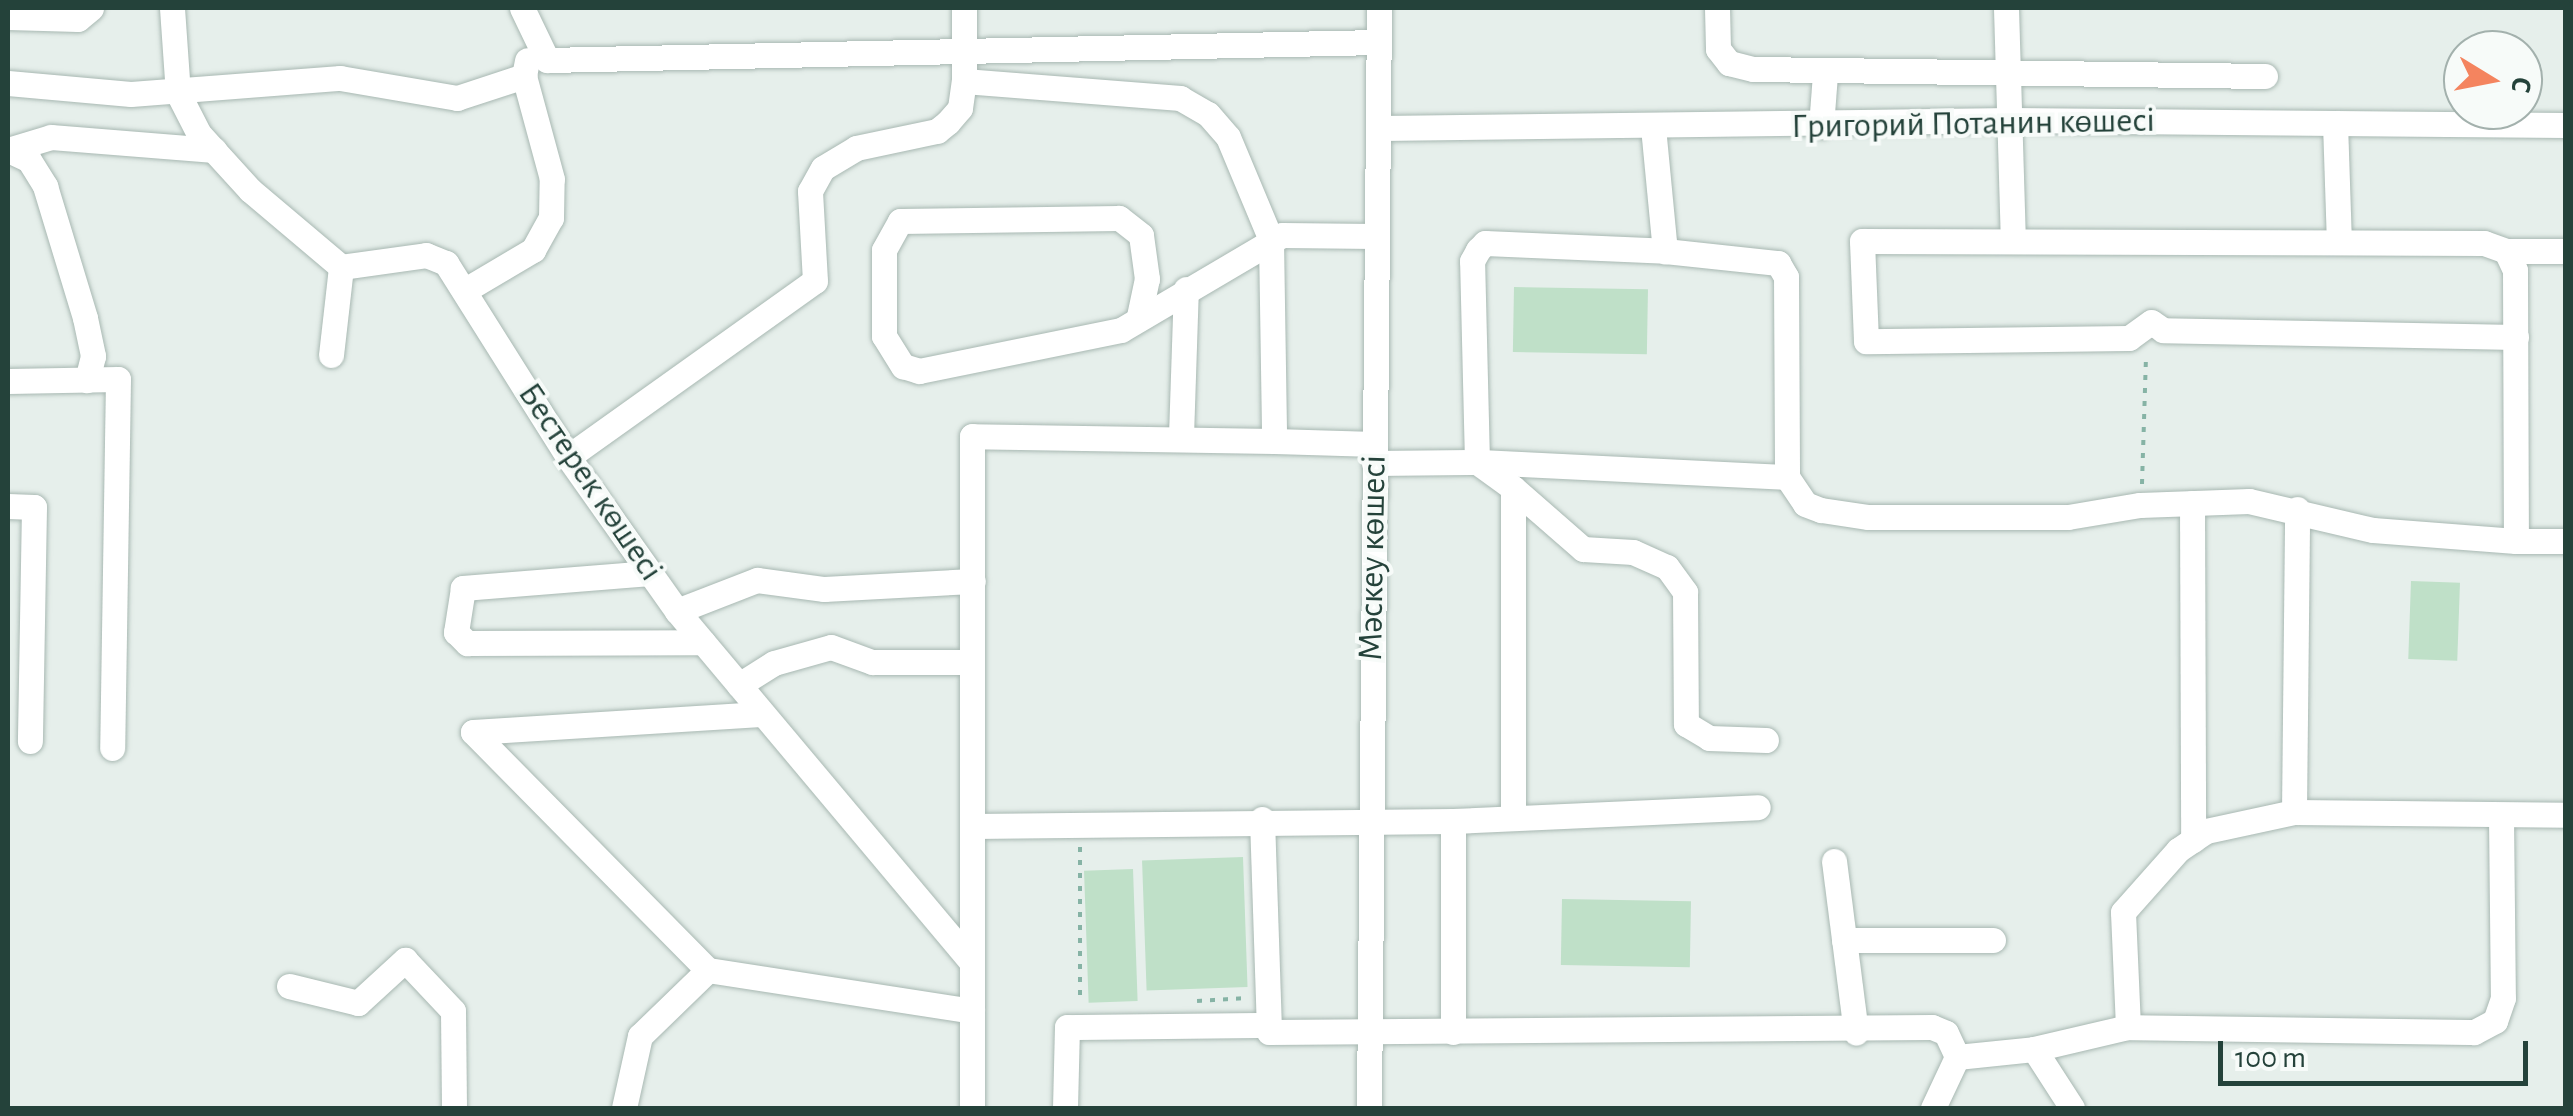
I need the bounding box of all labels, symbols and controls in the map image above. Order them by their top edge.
north arrow [2443,30,2543,130]
text: С [2505,75,2536,95]
street label: Григорий Потанин көшесі [1791,100,2155,148]
street label: Бестерек көшесі [508,375,672,589]
street label: Мәскеу көшесі [1350,455,1396,661]
scale bar [2223,1021,2533,1083]
text: 100 m [2235,1043,2306,1073]

